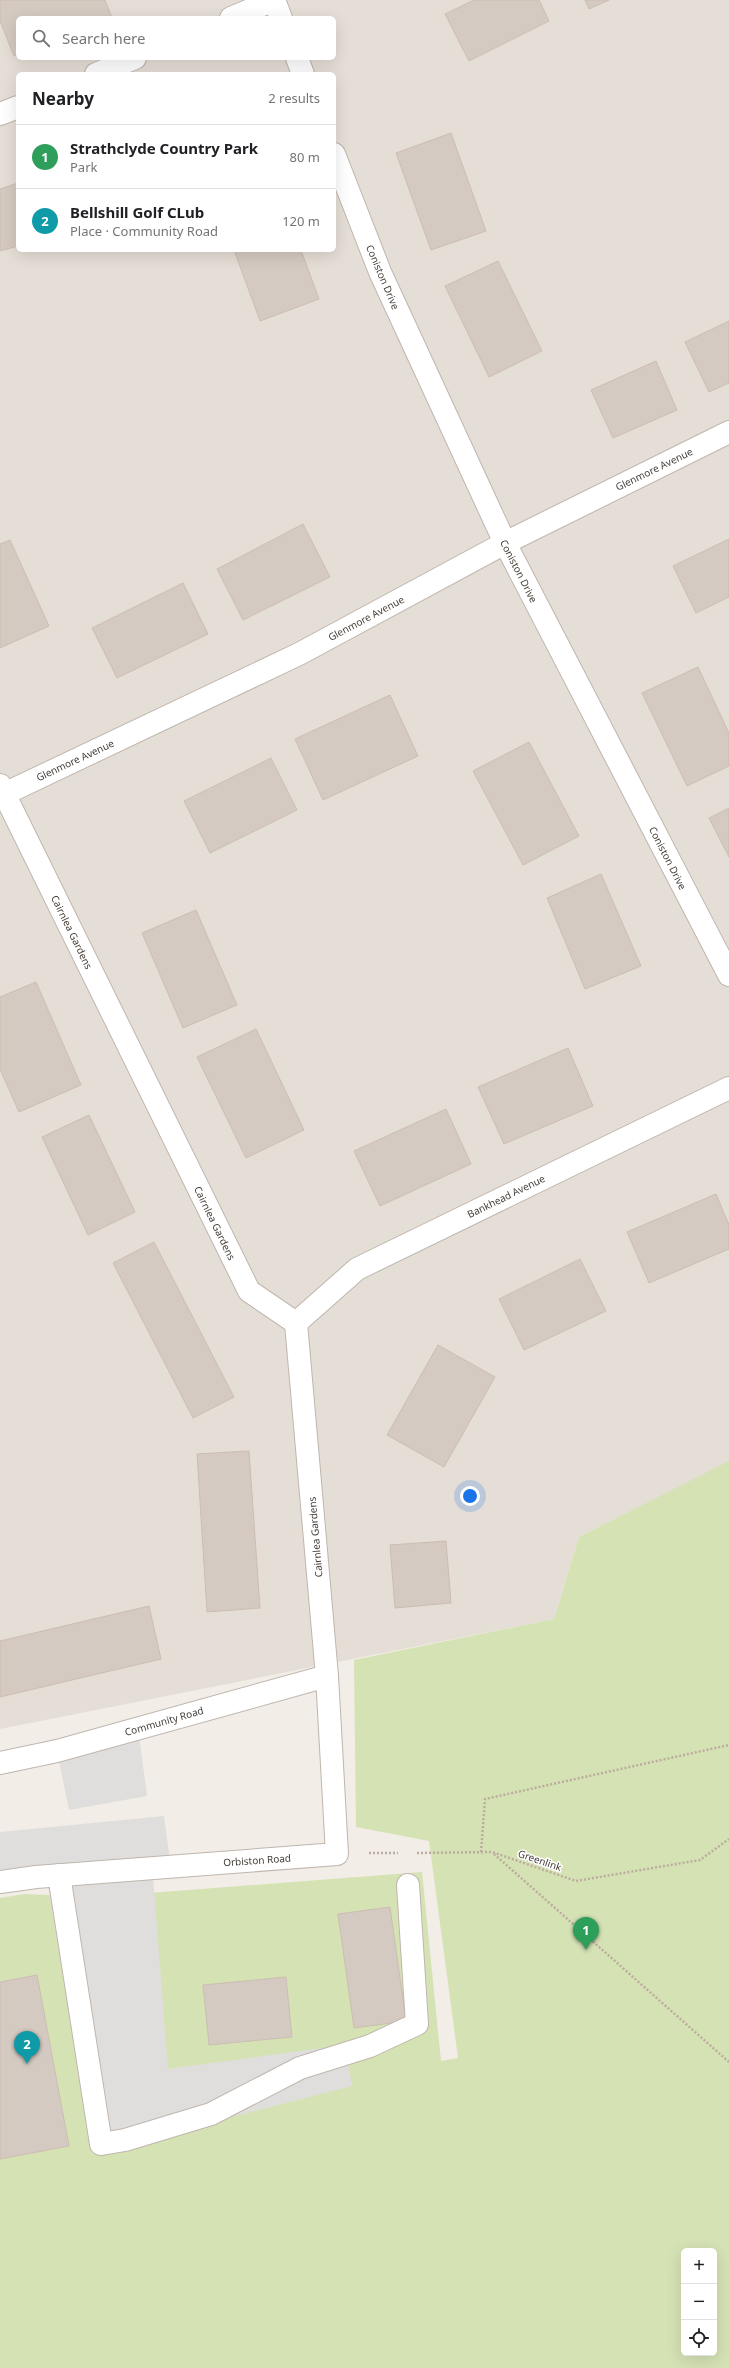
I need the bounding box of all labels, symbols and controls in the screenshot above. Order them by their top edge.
search box [16,16,336,60]
icon: search [30,27,52,49]
text: Search here [62,28,145,48]
text: Nearby [32,87,94,110]
text: 2 results [268,89,320,107]
text: Strathclyde Country Park [70,138,258,158]
text: 1 [41,148,49,166]
text: 80 m [290,148,320,166]
text: Park [70,158,97,176]
text: Bellshill Golf CLub [70,202,204,222]
text: 2 [41,212,49,230]
text: 120 m [282,212,320,230]
text: Place · Community Road [70,222,218,240]
street label: Coniston Drive [363,242,403,312]
street label: Glenmore Avenue [613,444,695,494]
street label: Coniston Drive [497,537,541,605]
street label: Glenmore Avenue [325,592,407,644]
street label: Glenmore Avenue [34,736,117,784]
street label: Coniston Drive [646,824,690,892]
street label: Cairnlea Gardens [48,893,96,972]
street label: Bankhead Avenue [465,1171,548,1221]
street label: Cairnlea Gardens [191,1184,239,1263]
your location [460,1486,480,1506]
street label: Cairnlea Gardens [304,1496,325,1578]
street label: Community Road [123,1703,205,1739]
street label: Greenlink [516,1846,564,1874]
street label: Orbiston Road [223,1851,291,1869]
pin: 1 [573,1917,599,1950]
pin: 2 [14,2031,40,2064]
map controls [681,2248,717,2356]
button: + [681,2248,717,2284]
button: − [681,2284,717,2320]
button: locate [681,2320,717,2356]

